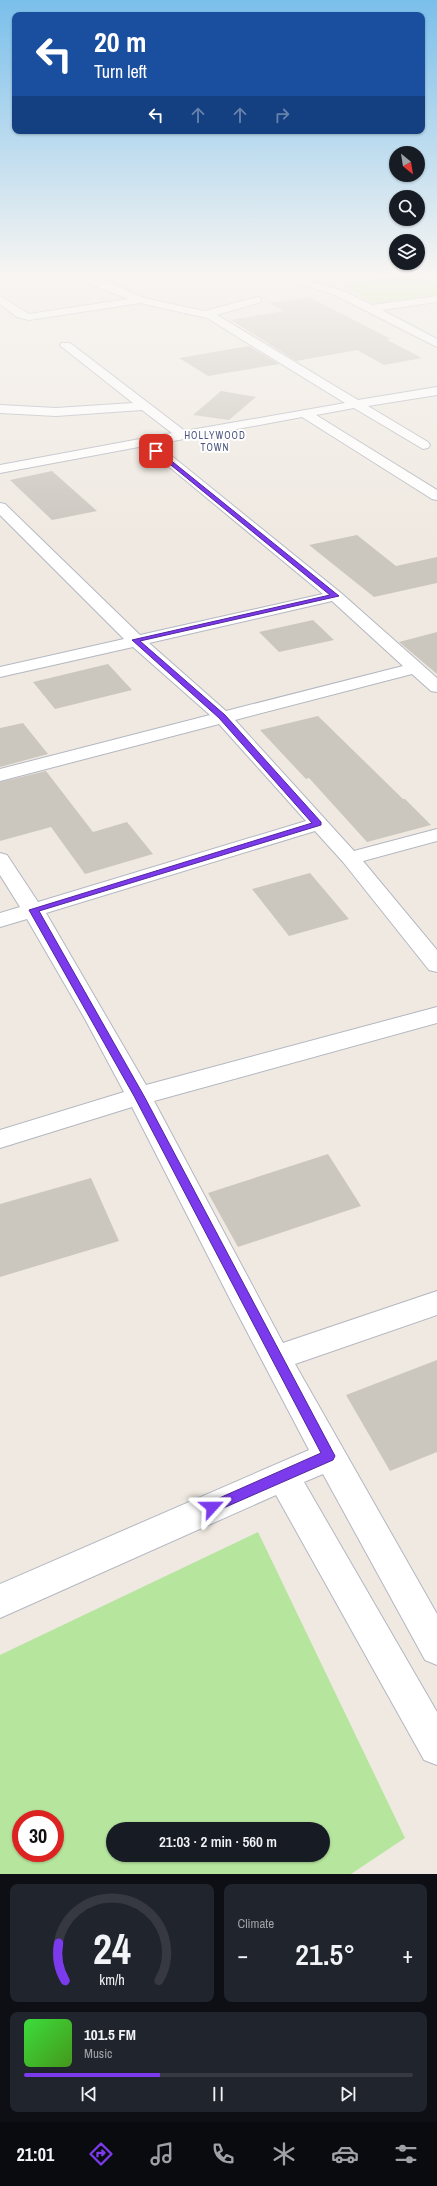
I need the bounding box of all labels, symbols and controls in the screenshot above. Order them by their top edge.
text: 20 m [94,23,146,61]
icon: left [28,28,80,80]
text: Turn left [94,59,147,84]
icon: left [145,104,167,126]
icon: ahead [187,104,209,126]
icon: ahead [229,104,251,126]
icon: right [271,104,293,126]
north arrow [389,146,425,182]
map controls [389,146,425,270]
button: search [389,190,425,226]
button: layers [389,234,425,270]
district label: HOLLYWOOD TOWN [184,429,246,454]
pin [139,434,173,468]
icon: arrive [145,440,167,462]
position arrow [191,1486,233,1528]
speed limit sign: 30 [12,1810,64,1862]
text: 21:03 · 2 min · 560 m [159,1831,277,1852]
text: Climate [238,1915,274,1932]
text: 24 [93,1921,131,1977]
text: 21.5° [295,1934,355,1974]
text: − [238,1940,248,1970]
text: + [402,1940,413,1970]
text: km/h [99,1970,124,1989]
text: 101.5 FM [84,2024,136,2045]
text: Music [84,2045,112,2062]
icon: previous [78,2083,100,2105]
icon: pause [207,2083,229,2105]
icon: next [337,2083,359,2105]
icon: directions [87,2140,115,2168]
icon: music [148,2140,176,2168]
icon: phone [209,2140,237,2168]
icon: climate [270,2140,298,2168]
icon: car [331,2140,359,2168]
icon: filters [392,2140,420,2168]
text: 21:01 [17,2142,54,2167]

